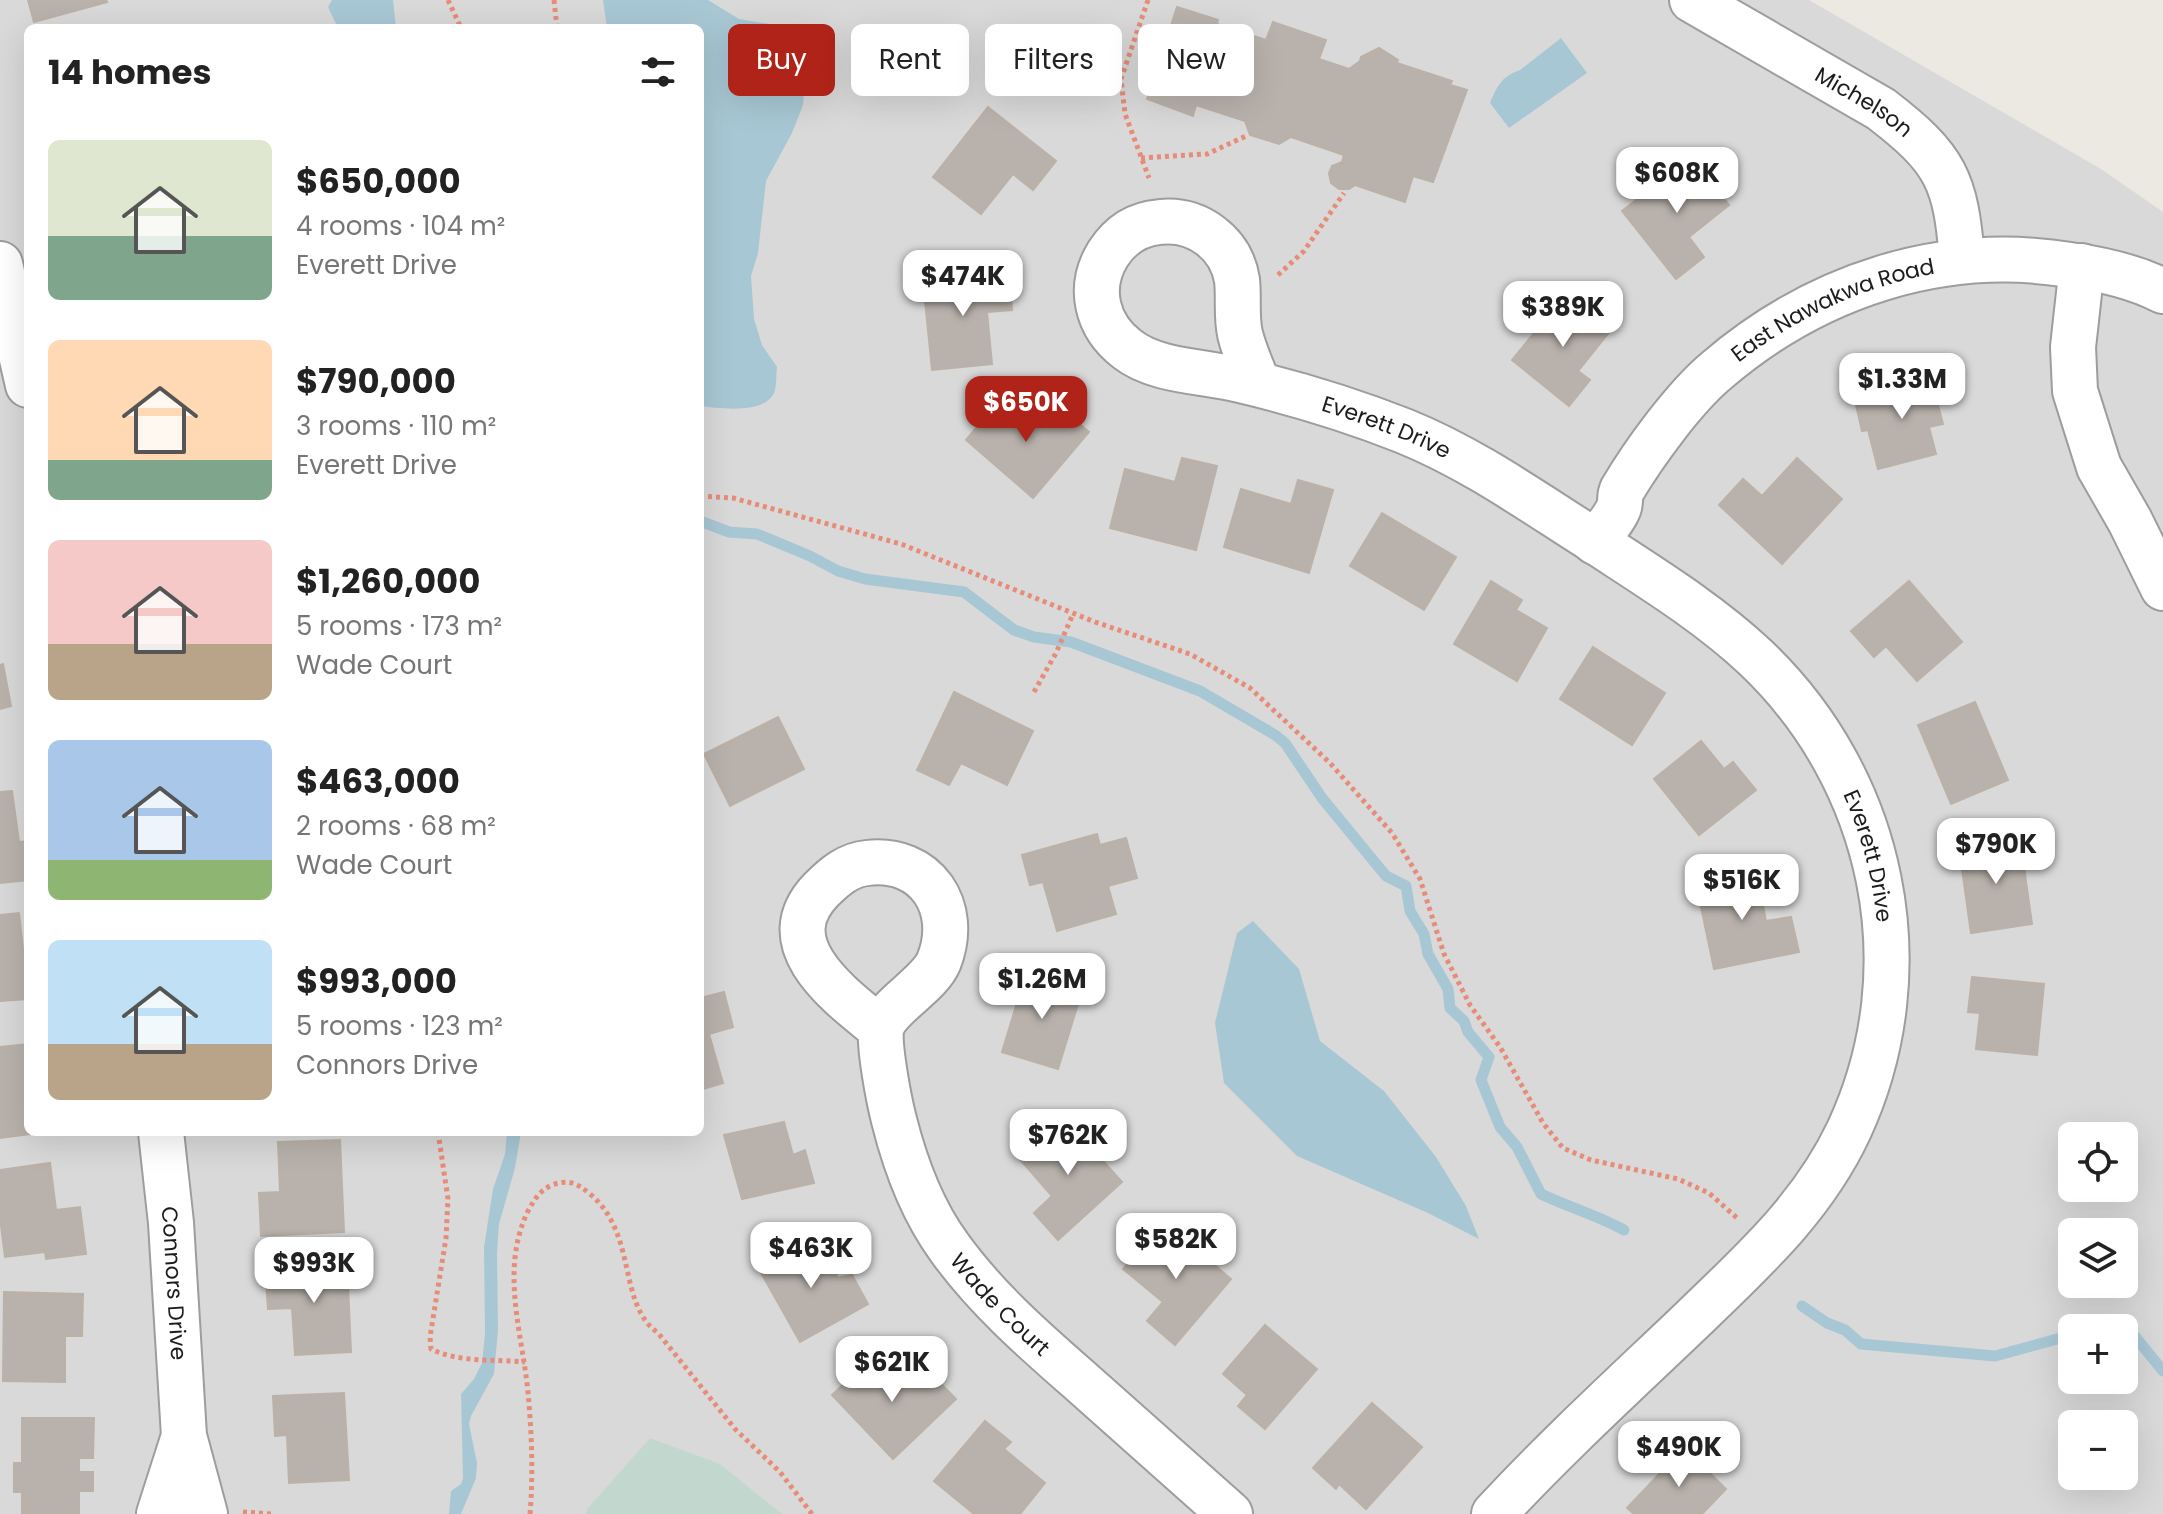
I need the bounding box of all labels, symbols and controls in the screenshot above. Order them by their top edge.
chip: Buy [728,24,835,96]
chip: Rent [851,24,969,96]
chip: Filters [985,24,1122,96]
chip: New [1138,24,1254,96]
text: 14 homes [48,48,212,96]
icon: filters [636,50,680,94]
street label: Michelson [1810,59,1920,144]
pin: $608K [1621,147,1733,215]
text: $608K [1634,155,1720,191]
text: $650,000 [296,157,461,205]
icon: home [112,172,208,268]
text: 4 rooms · 104 m² [296,208,505,244]
text: Everett Drive [296,247,457,283]
pin: $474K [907,250,1019,318]
street label: East Nawakwa Road [1724,250,1937,369]
text: $474K [921,258,1005,294]
pin: $389K [1507,281,1619,349]
text: $389K [1521,289,1605,325]
pin: $1.33M [1837,353,1967,421]
text: $790,000 [296,357,456,405]
text: $1.33M [1857,361,1947,397]
icon: home [112,372,208,468]
pin: $650K [970,376,1082,444]
text: $650K [983,384,1069,420]
street label: Everett Drive [1318,388,1457,466]
text: 3 rooms · 110 m² [296,408,496,444]
text: Everett Drive [296,447,457,483]
text: $1,260,000 [296,557,480,605]
icon: home [112,572,208,668]
text: 5 rooms · 173 m² [296,608,502,644]
text: Wade Court [296,647,452,683]
text: $463,000 [296,757,460,805]
icon: home [112,772,208,868]
street label: Everett Drive [1836,785,1900,924]
text: 2 rooms · 68 m² [296,808,496,844]
pin: $790K [1940,818,2052,886]
text: $790K [1955,826,2037,862]
text: Wade Court [296,847,452,883]
pin: $516K [1686,854,1798,922]
text: $516K [1703,862,1781,898]
pin: $1.26M [977,953,1107,1021]
text: $993,000 [296,957,457,1005]
text: $1.26M [997,961,1087,997]
icon: home [112,972,208,1068]
text: 5 rooms · 123 m² [296,1008,503,1044]
text: Connors Drive [296,1047,478,1083]
pin: $762K [1012,1109,1124,1177]
text: $762K [1028,1117,1108,1153]
map controls [2058,1122,2138,1490]
button: locate [2058,1122,2138,1202]
street label: Connors Drive [154,1205,195,1361]
pin: $582K [1120,1213,1232,1281]
button: layers [2058,1218,2138,1298]
text: $582K [1134,1221,1218,1257]
pin: $463K [755,1222,867,1290]
text: $463K [768,1230,854,1266]
pin: $993K [258,1237,370,1305]
text: $993K [273,1245,355,1281]
street label: Wade Court [943,1246,1057,1363]
button: + [2058,1314,2138,1394]
pin: $621K [836,1336,948,1404]
text: $621K [854,1344,930,1380]
button: − [2058,1410,2138,1490]
pin: $490K [1623,1421,1735,1489]
text: $490K [1636,1429,1722,1465]

